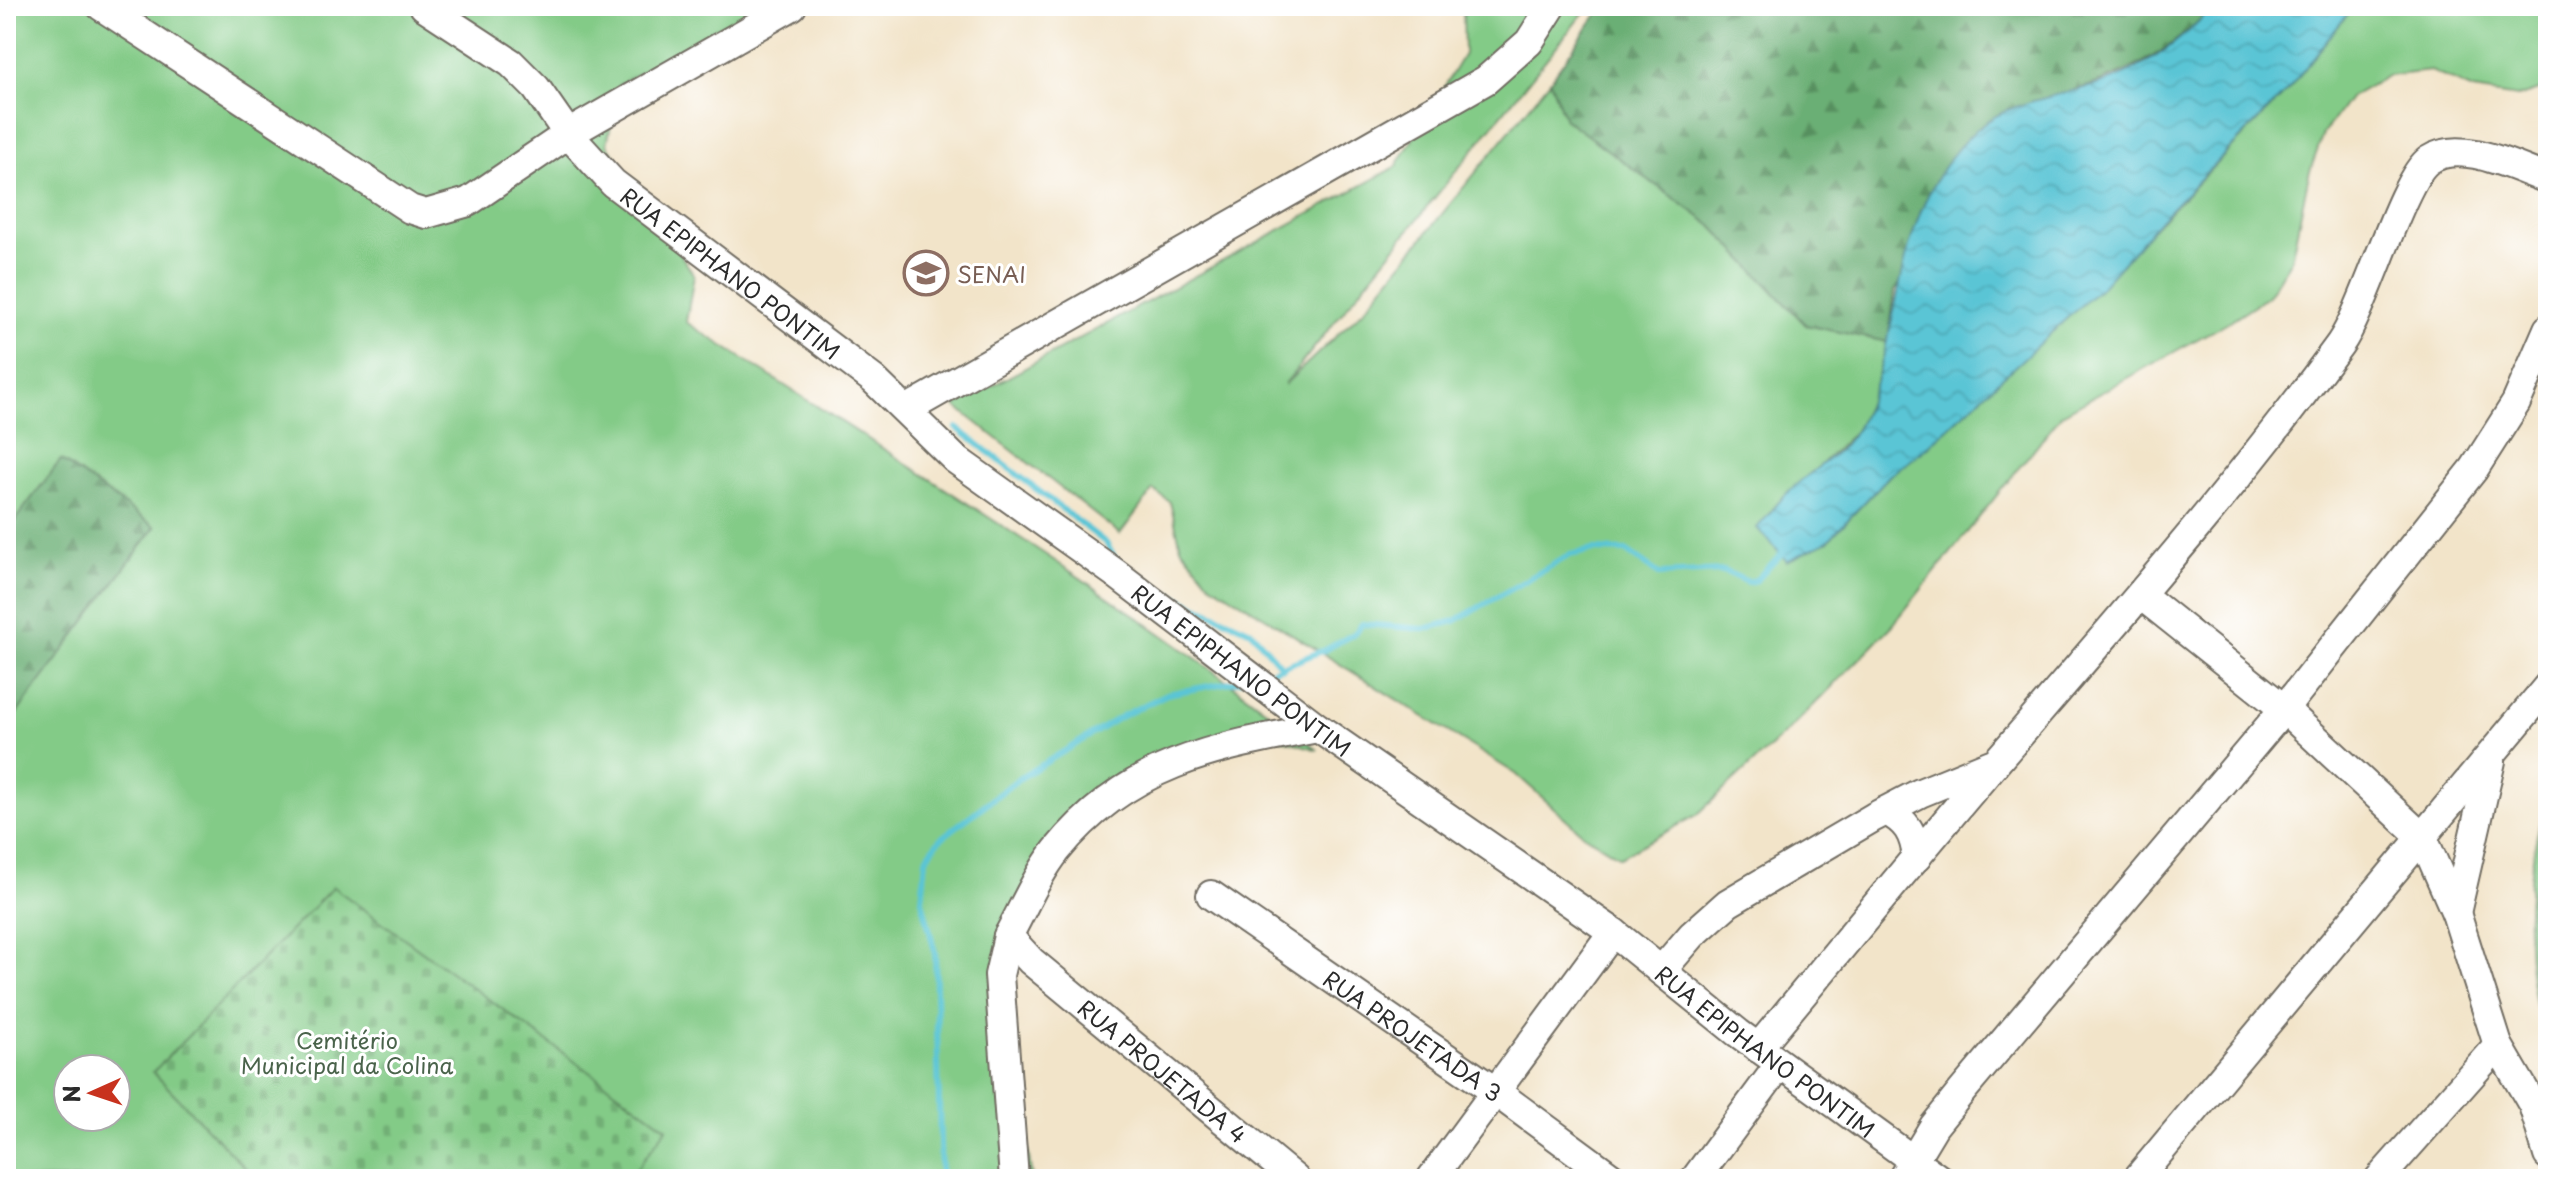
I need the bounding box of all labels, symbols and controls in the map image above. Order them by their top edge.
street label: RUA EPIPHANO PONTIM [614,178,848,366]
school or university icon: SENAI [902,249,950,297]
place label: SENAI [957,257,1026,290]
street label: RUA EPIPHANO PONTIM [1125,575,1359,763]
street label: RUA EPIPHANO PONTIM [1649,956,1883,1144]
street label: RUA PROJETADA 3 [1317,961,1510,1108]
street label: RUA PROJETADA 4 [1072,990,1255,1150]
park label: Cemitério Municipal da Colina [241,1023,453,1081]
north arrow [52,1053,132,1133]
text: N [54,1085,87,1104]

